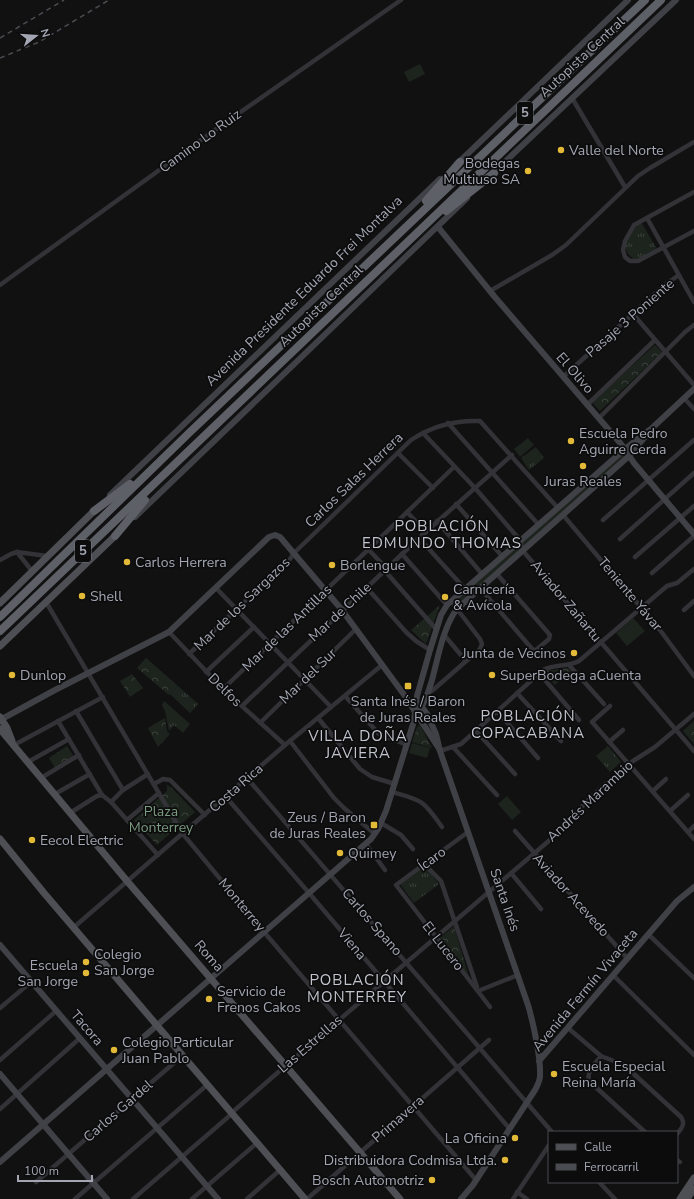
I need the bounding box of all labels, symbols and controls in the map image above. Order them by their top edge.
street label: Autopista Central [535,12,629,102]
north arrow [16,16,56,56]
text: N [37,27,53,39]
road number: 5 [517,102,533,124]
street label: Camino Lo Ruiz [155,104,245,177]
place label: Valle del Norte [568,141,664,160]
marker: Valle del Norte [556,145,566,155]
place label: Bodegas Multiuso SA [443,154,520,189]
marker: Bodegas Multiuso SA [523,166,533,176]
street label: Avenida Presidente Eduardo Frei Montalva [202,192,406,390]
street label: Autopista Central [275,260,368,351]
street label: Pasaje 3 Poniente [582,274,678,362]
street label: El Olivo [552,348,598,398]
place label: Escuela Pedro Aguirre Cerda [579,424,668,459]
street label: Carlos Salas Herrera [301,428,407,532]
marker: Escuela Pedro Aguirre Cerda [566,436,576,446]
marker: Juras Reales [578,461,588,471]
place label: Juras Reales [543,472,622,491]
district label: POBLACIÓN EDMUNDO THOMAS [362,515,522,553]
road number: 5 [75,540,91,562]
place label: Carlos Herrera [135,553,227,572]
street label: Mar de los Sargazos [190,553,294,655]
street label: Teniente Yávar [593,553,667,635]
place label: Borlengue [340,556,405,575]
street label: Aviador Zañartu [526,556,606,646]
marker: Carlos Herrera [122,557,132,567]
marker: Borlengue [327,560,337,570]
street label: Mar de Chile [305,578,375,646]
street label: Mar de las Antillas [238,580,336,676]
place label: Carnicería & Avícola [453,580,515,615]
place label: Shell [90,587,123,606]
marker: Shell [77,591,87,601]
marker: Carnicería & Avícola [440,592,450,602]
street label: Mar del Sur [275,644,341,708]
place label: Junta de Vecinos [461,644,566,663]
marker: Junta de Vecinos [569,648,579,658]
place label: Dunlop [20,666,66,685]
place label: SuperBodega aCuenta [500,666,641,685]
street label: Delfos [204,669,246,711]
marker: Dunlop [7,670,17,680]
marker: SuperBodega aCuenta [487,670,497,680]
marker: Santa Inés / Baron de Juras Reales [403,681,413,691]
place label: Santa Inés / Baron de Juras Reales [351,692,465,727]
district label: POBLACIÓN COPACABANA [471,705,585,743]
district label: VILLA DOÑA JAVIERA [307,726,408,763]
street label: Andrés Marambio [543,756,638,846]
street label: Costa Rica [205,759,267,817]
park label: Plaza Monterrey [129,802,194,837]
place label: Zeus / Baron de Juras Reales [269,808,366,843]
marker: Zeus / Baron de Juras Reales [369,820,379,830]
place label: Eecol Electric [40,831,124,850]
marker: Eecol Electric [27,835,37,845]
street label: Ícaro [414,842,450,876]
place label: Quimey [348,844,397,863]
marker: Quimey [335,848,345,858]
street label: Aviador Acevedo [528,849,614,941]
street label: Santa Inés [485,866,525,934]
street label: Monterrey [214,874,271,936]
street label: Carlos Spano [337,884,407,960]
street label: El Lucero [418,917,468,975]
street label: Viena [333,923,371,964]
street label: Avenida Fermín Vivaceta [528,925,642,1055]
street label: Roma [190,936,228,976]
place label: Colegio San Jorge [94,945,154,980]
place label: Escuela San Jorge [18,956,78,991]
marker: Colegio San Jorge [81,957,91,967]
marker: Escuela San Jorge [81,968,91,978]
district label: POBLACIÓN MONTERREY [307,969,407,1007]
place label: Servicio de Frenos Cakos [217,982,301,1017]
marker: Servicio de Frenos Cakos [204,994,214,1004]
street label: Tacora [66,1006,108,1050]
street label: Las Estrellas [274,1010,347,1077]
place label: Colegio Particular Juan Pablo [121,1033,233,1068]
marker: Colegio Particular Juan Pablo [109,1045,119,1055]
place label: Escuela Especial Reina María [562,1057,666,1092]
marker: Escuela Especial Reina María [549,1069,559,1079]
street label: Carlos Gardel [79,1075,157,1146]
street label: Primavera [368,1091,428,1147]
place label: La Oficina [445,1129,507,1148]
legend [548,1131,678,1183]
marker: La Oficina [510,1133,520,1143]
text: Calle [584,1139,612,1155]
place label: Distribuidora Codmisa Ltda. [324,1151,497,1170]
marker: Distribuidora Codmisa Ltda. [500,1155,510,1165]
scale bar [18,1157,92,1183]
text: Ferrocarril [584,1159,639,1175]
text: 100 m [24,1163,59,1179]
place label: Bosch Automotriz [312,1171,425,1190]
marker: Bosch Automotriz [427,1175,437,1185]

